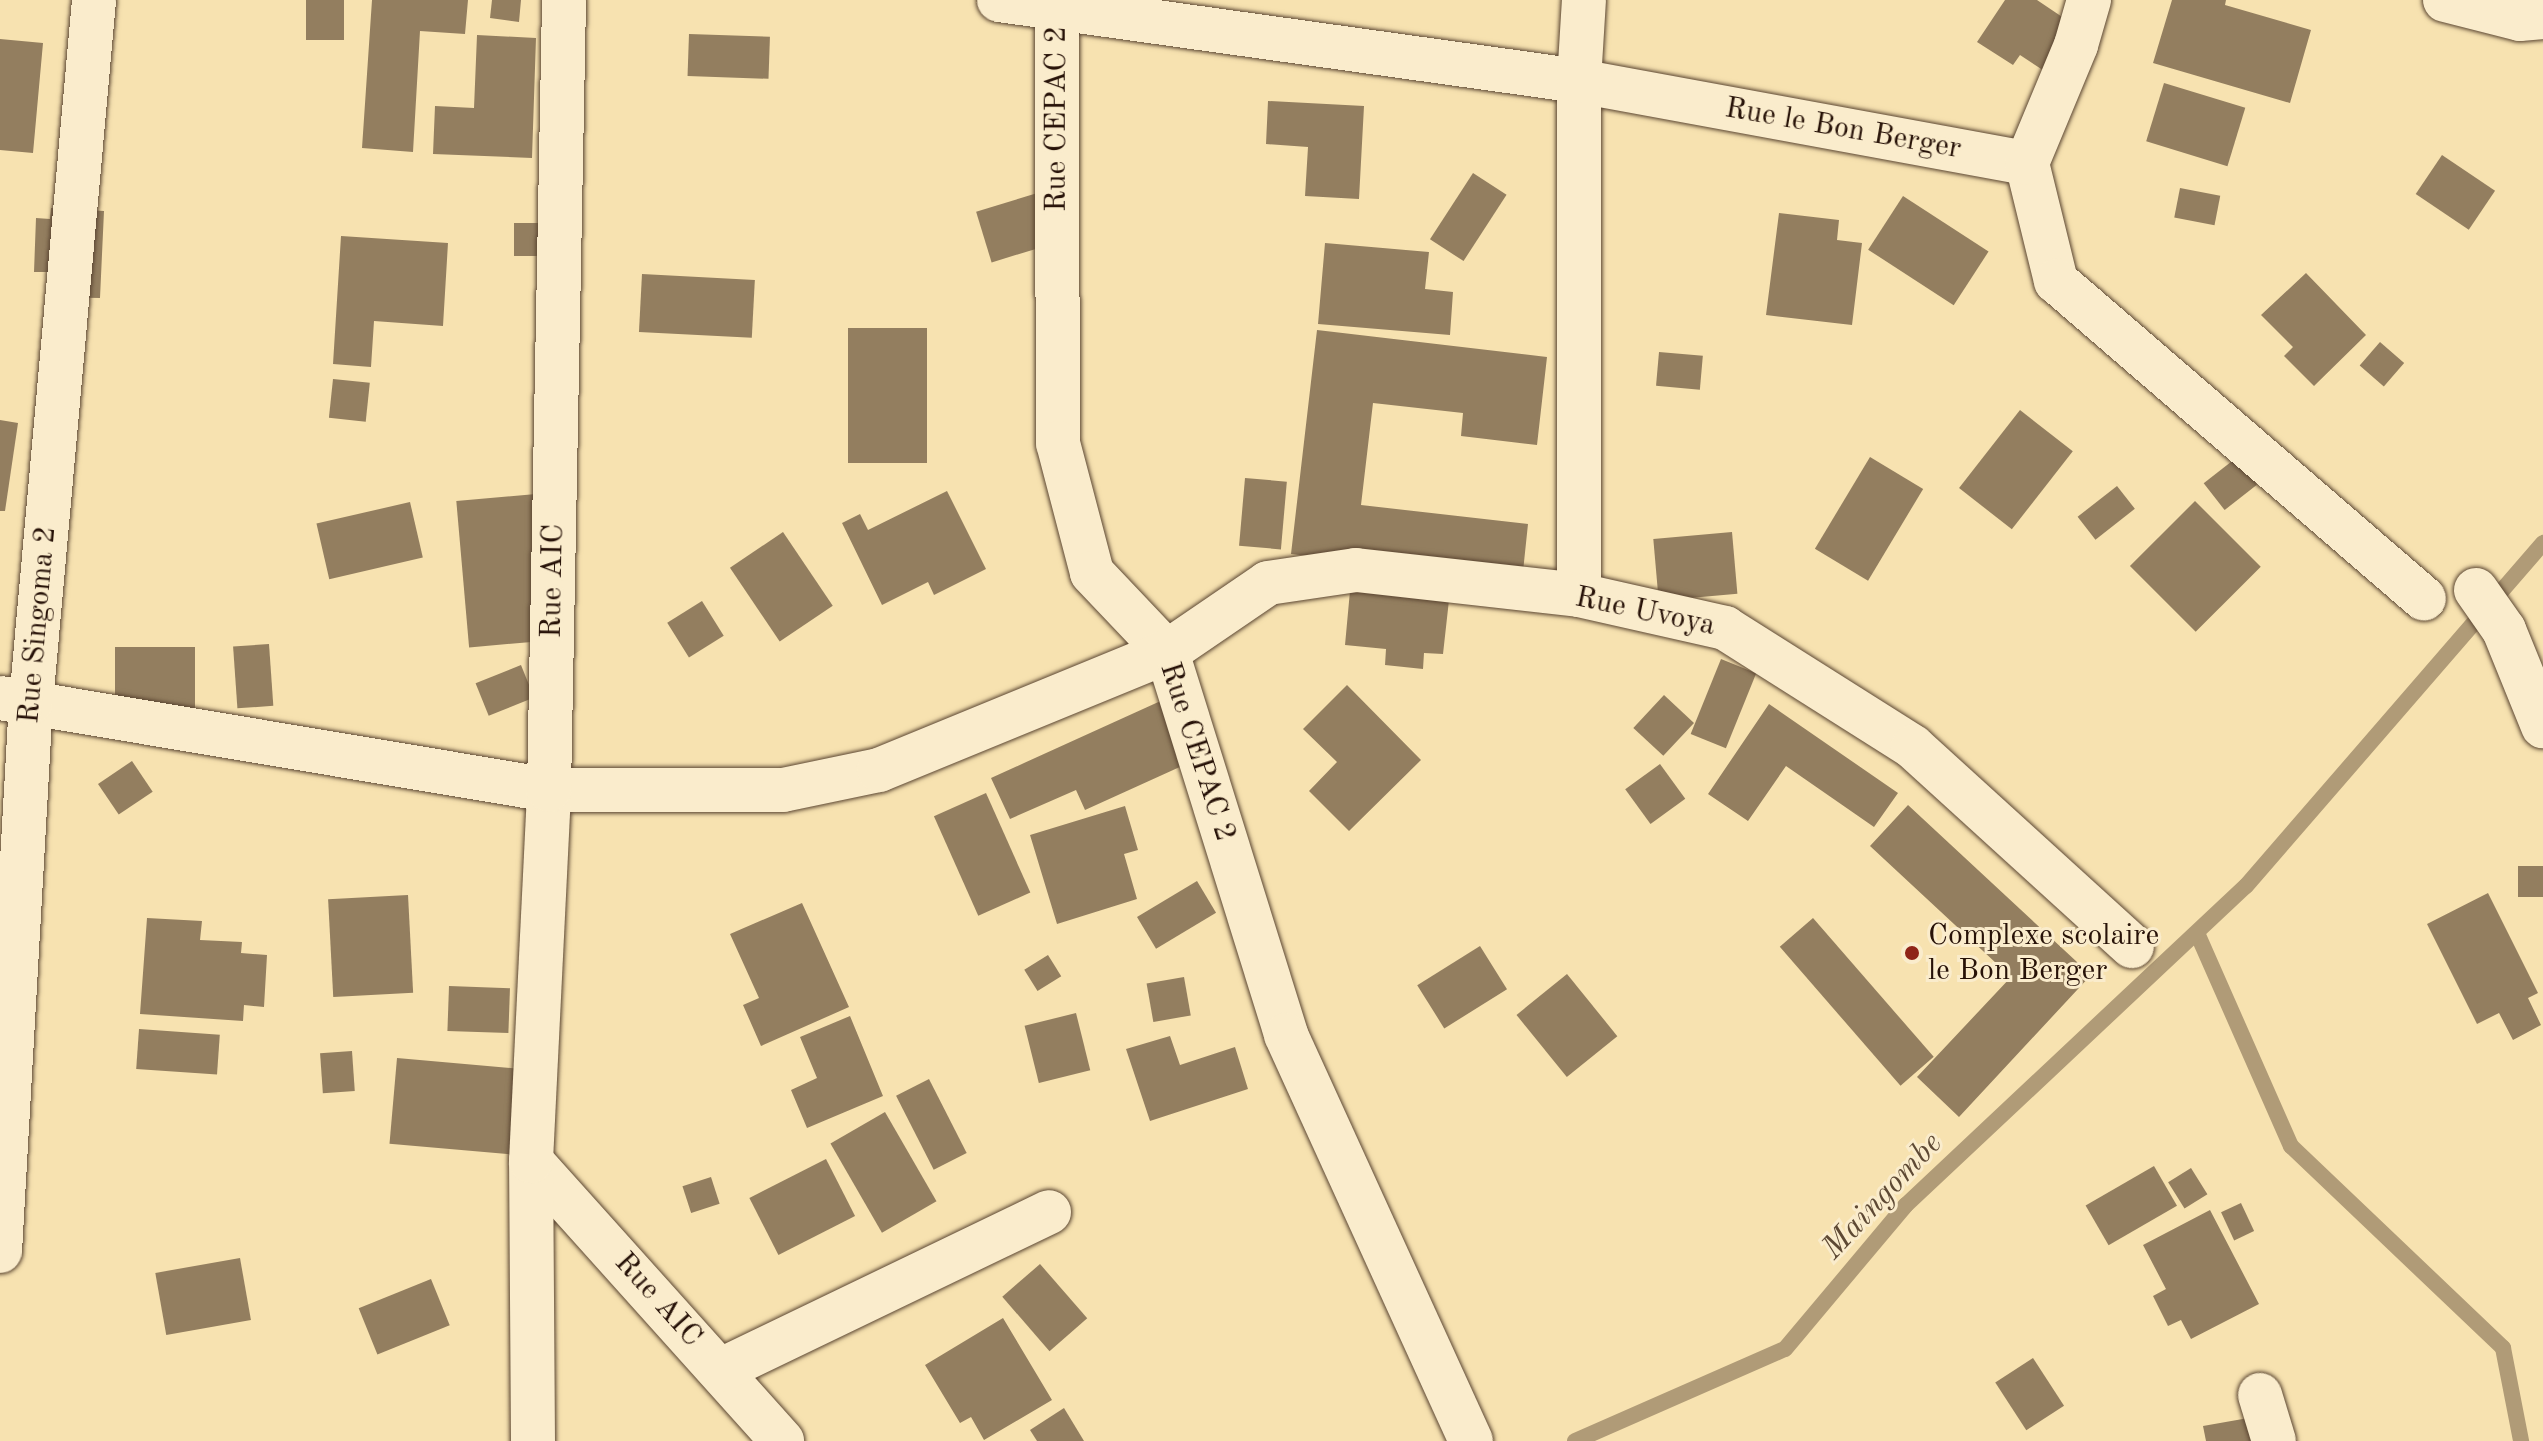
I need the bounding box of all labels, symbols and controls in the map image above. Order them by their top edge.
street label: Rue CEPAC 2 [1039,26,1075,212]
street label: Rue le Bon Berger [1722,90,1964,168]
street label: Rue AIC [534,523,572,639]
street label: Rue Singoma 2 [11,525,65,725]
street label: Rue Uvoya [1572,580,1718,644]
street label: Rue CEPAC 2 [1151,658,1243,846]
place label: Complexe scolaire le Bon Berger [1928,918,2159,988]
marker: Complexe scolaire le Bon Berger [1903,944,1921,962]
water label: Maingombe [1815,1126,1951,1268]
street label: Rue AIC [606,1245,710,1355]

